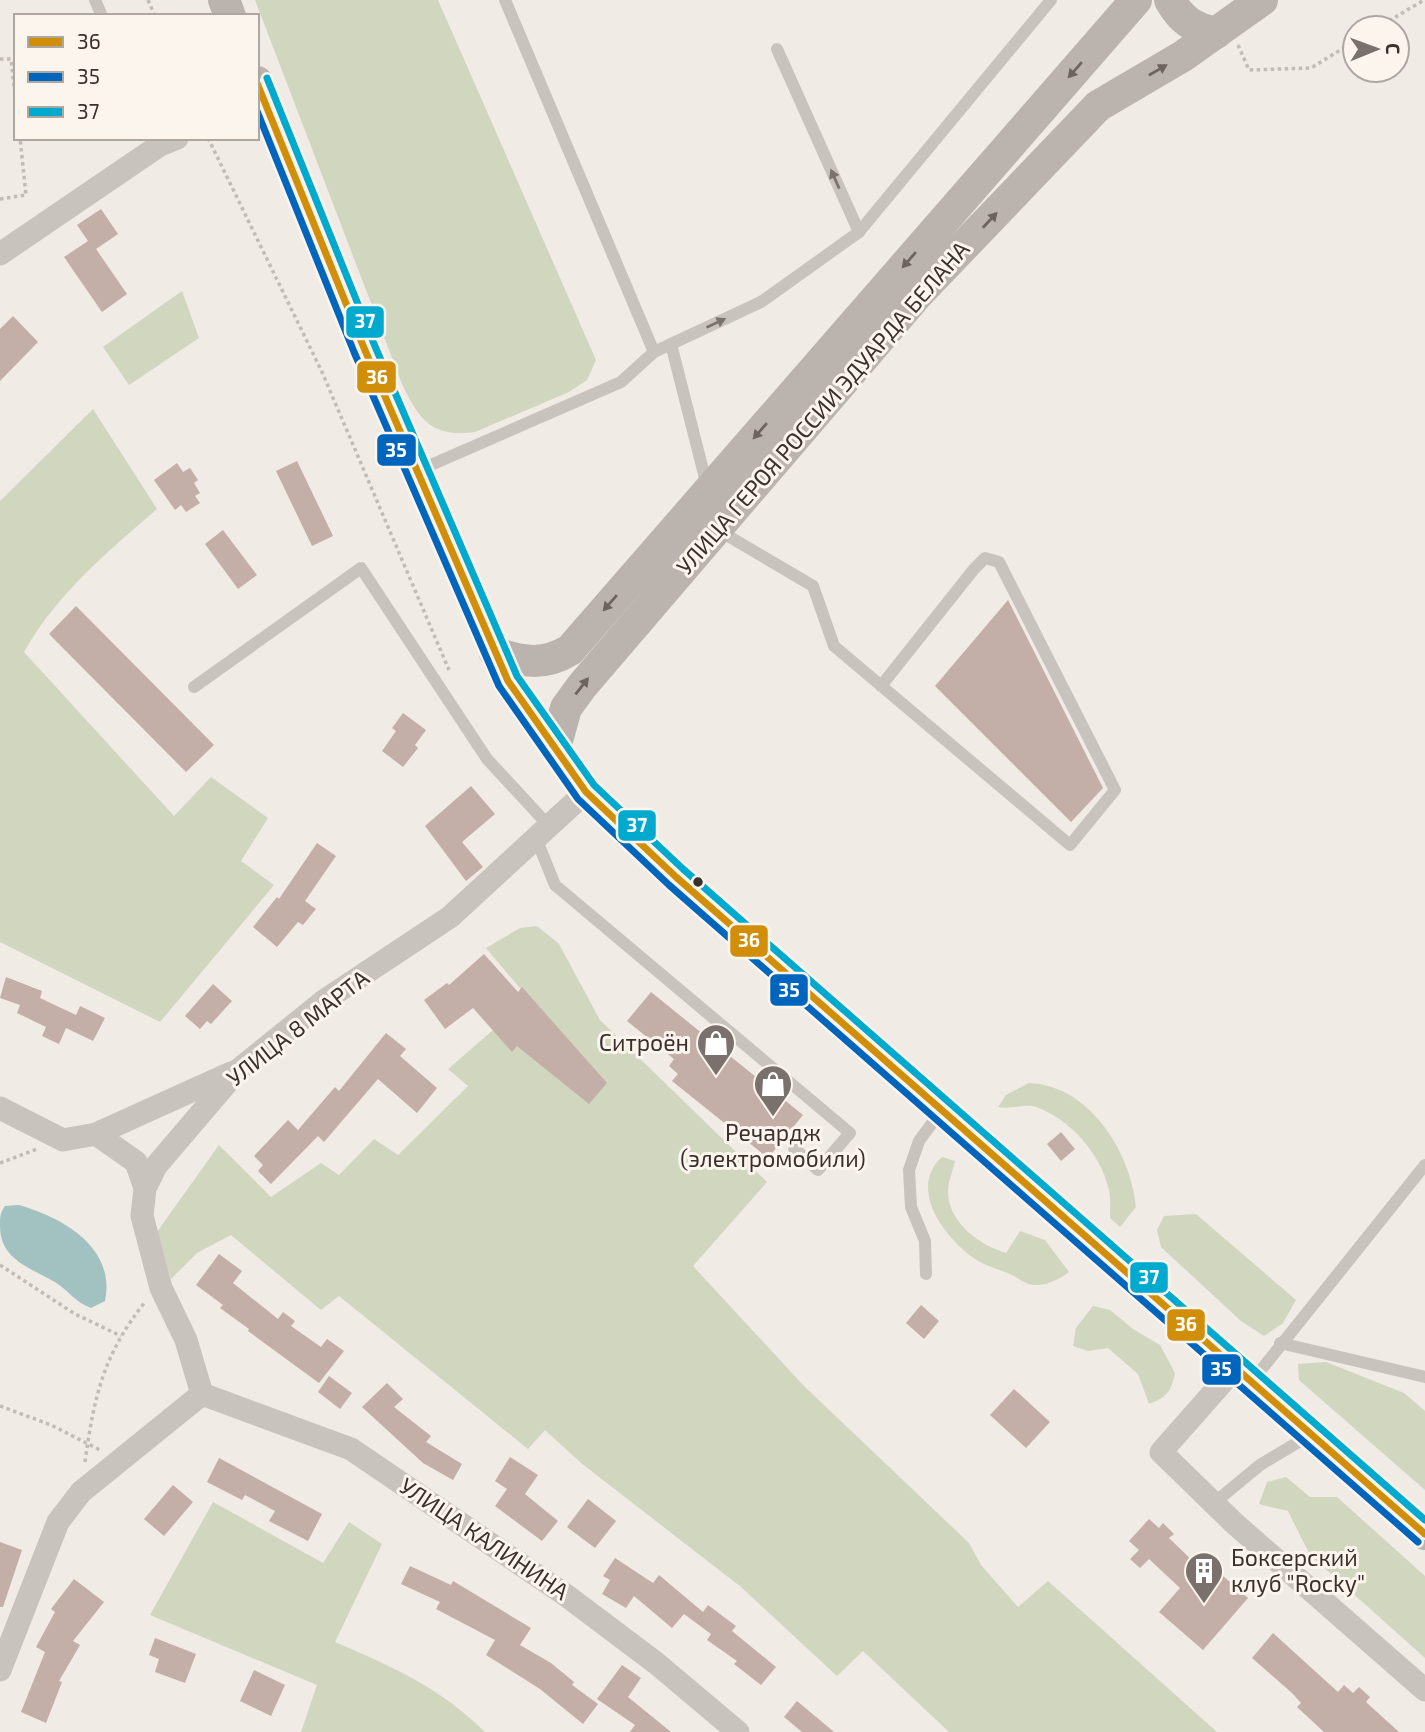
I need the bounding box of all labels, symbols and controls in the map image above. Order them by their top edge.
legend [14,14,259,140]
north arrow [1341,14,1411,84]
text: 36 [77,28,101,53]
text: С [1382,43,1405,54]
one-way arrow [1067,61,1083,79]
text: 35 [77,63,100,88]
one-way arrow [1149,64,1168,76]
text: 37 [77,98,100,123]
one-way arrow [829,169,840,190]
one-way arrow [981,212,997,229]
street label: УЛИЦА ГЕРОЯ РОССИИ ЭДУАРДА БЕЛАНА [670,234,975,580]
one-way arrow [901,251,917,269]
line badge: 37 [345,305,385,339]
text: 37 [355,309,375,332]
one-way arrow [706,317,726,329]
line badge: 36 [356,360,397,394]
text: 36 [366,365,388,388]
one-way arrow [753,423,768,440]
line badge: 35 [376,433,417,467]
text: 35 [385,438,407,461]
one-way arrow [602,594,618,612]
one-way arrow [575,678,590,696]
line badge: 37 [617,809,657,842]
text: 37 [627,813,647,836]
unlabelled marker [691,875,705,889]
line badge: 36 [729,924,769,958]
text: 36 [738,928,760,951]
street label: УЛИЦА 8 МАРТА [221,963,375,1091]
line badge: 35 [769,973,809,1007]
text: 35 [778,978,800,1001]
shop icon: Ситроён [695,1022,737,1077]
place label: Ситроён [599,1028,689,1056]
shop icon: Речардж (электромобили) [752,1063,794,1118]
place label: Речардж (электромобили) [680,1118,866,1172]
line badge: 37 [1129,1261,1169,1294]
text: 37 [1139,1265,1159,1288]
line badge: 36 [1166,1308,1206,1342]
text: 36 [1175,1312,1197,1335]
line badge: 35 [1201,1353,1242,1386]
text: 35 [1210,1357,1232,1380]
street label: УЛИЦА КАЛИНИНА [395,1471,575,1606]
place label: Боксерский клуб "Rocky" [1231,1543,1365,1598]
building icon: Боксерский клуб "Rocky" [1183,1550,1225,1605]

